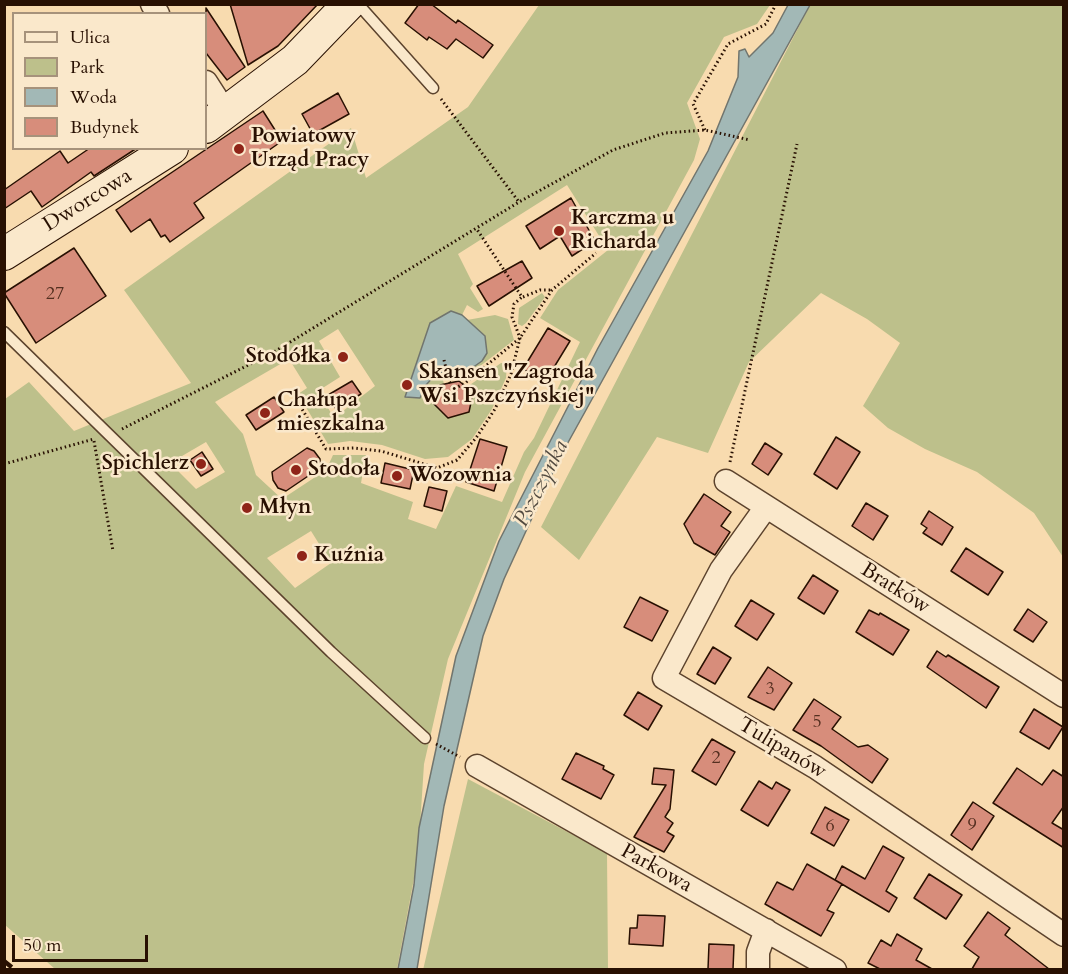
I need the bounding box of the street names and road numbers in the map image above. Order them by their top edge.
street label: Dworcowa [39,164,137,238]
street label: Bratków [856,558,934,620]
street label: Tulipanów [733,713,831,785]
street label: Parkowa [616,839,696,899]

